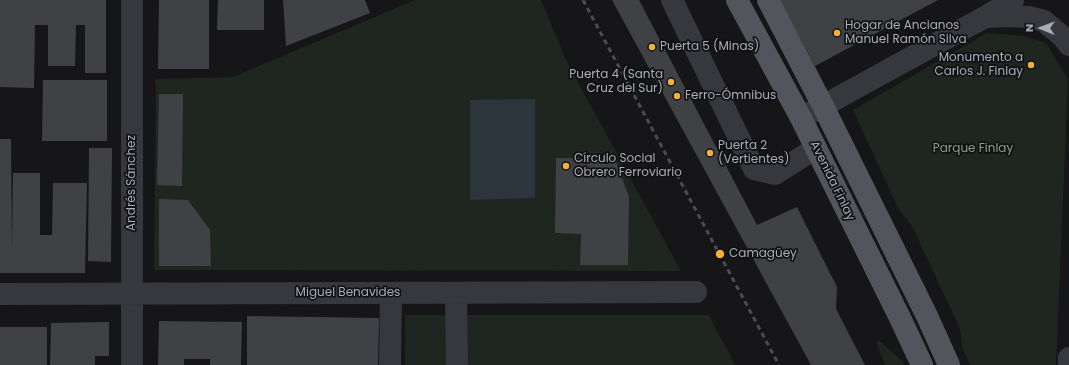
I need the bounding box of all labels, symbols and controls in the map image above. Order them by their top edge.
north arrow [1021,8,1061,48]
place label: Hogar de Ancianos Manuel Ramón Silva [845,19,967,47]
text: N [1021,24,1037,32]
marker: Hogar de Ancianos Manuel Ramón Silva [832,28,842,38]
place label: Puerta 5 (Minas) [660,40,759,54]
marker: Puerta 5 (Minas) [647,42,657,52]
place label: Monumento a Carlos J. Finlay [934,51,1023,79]
marker: Monumento a Carlos J. Finlay [1026,60,1036,70]
place label: Puerta 4 (Santa Cruz del Sur) [569,68,663,96]
marker: Puerta 4 (Santa Cruz del Sur) [666,77,676,87]
place label: Ferro-Ómnibus [685,89,776,103]
marker: Ferro-Ómnibus [672,91,682,101]
street label: Andrés Sánchez [125,135,139,231]
place label: Puerta 2 (Vertientes) [718,139,789,167]
street label: Avenida Finlay [806,139,858,223]
park label: Parque Finlay [933,142,1013,156]
marker: Puerta 2 (Vertientes) [705,148,715,158]
place label: Círculo Social Obrero Ferroviario [574,152,682,180]
marker: Círculo Social Obrero Ferroviario [561,161,571,171]
place label: Camagüey [729,247,797,261]
marker: Camagüey [714,248,726,260]
street label: Miguel Benavides [296,286,400,300]

